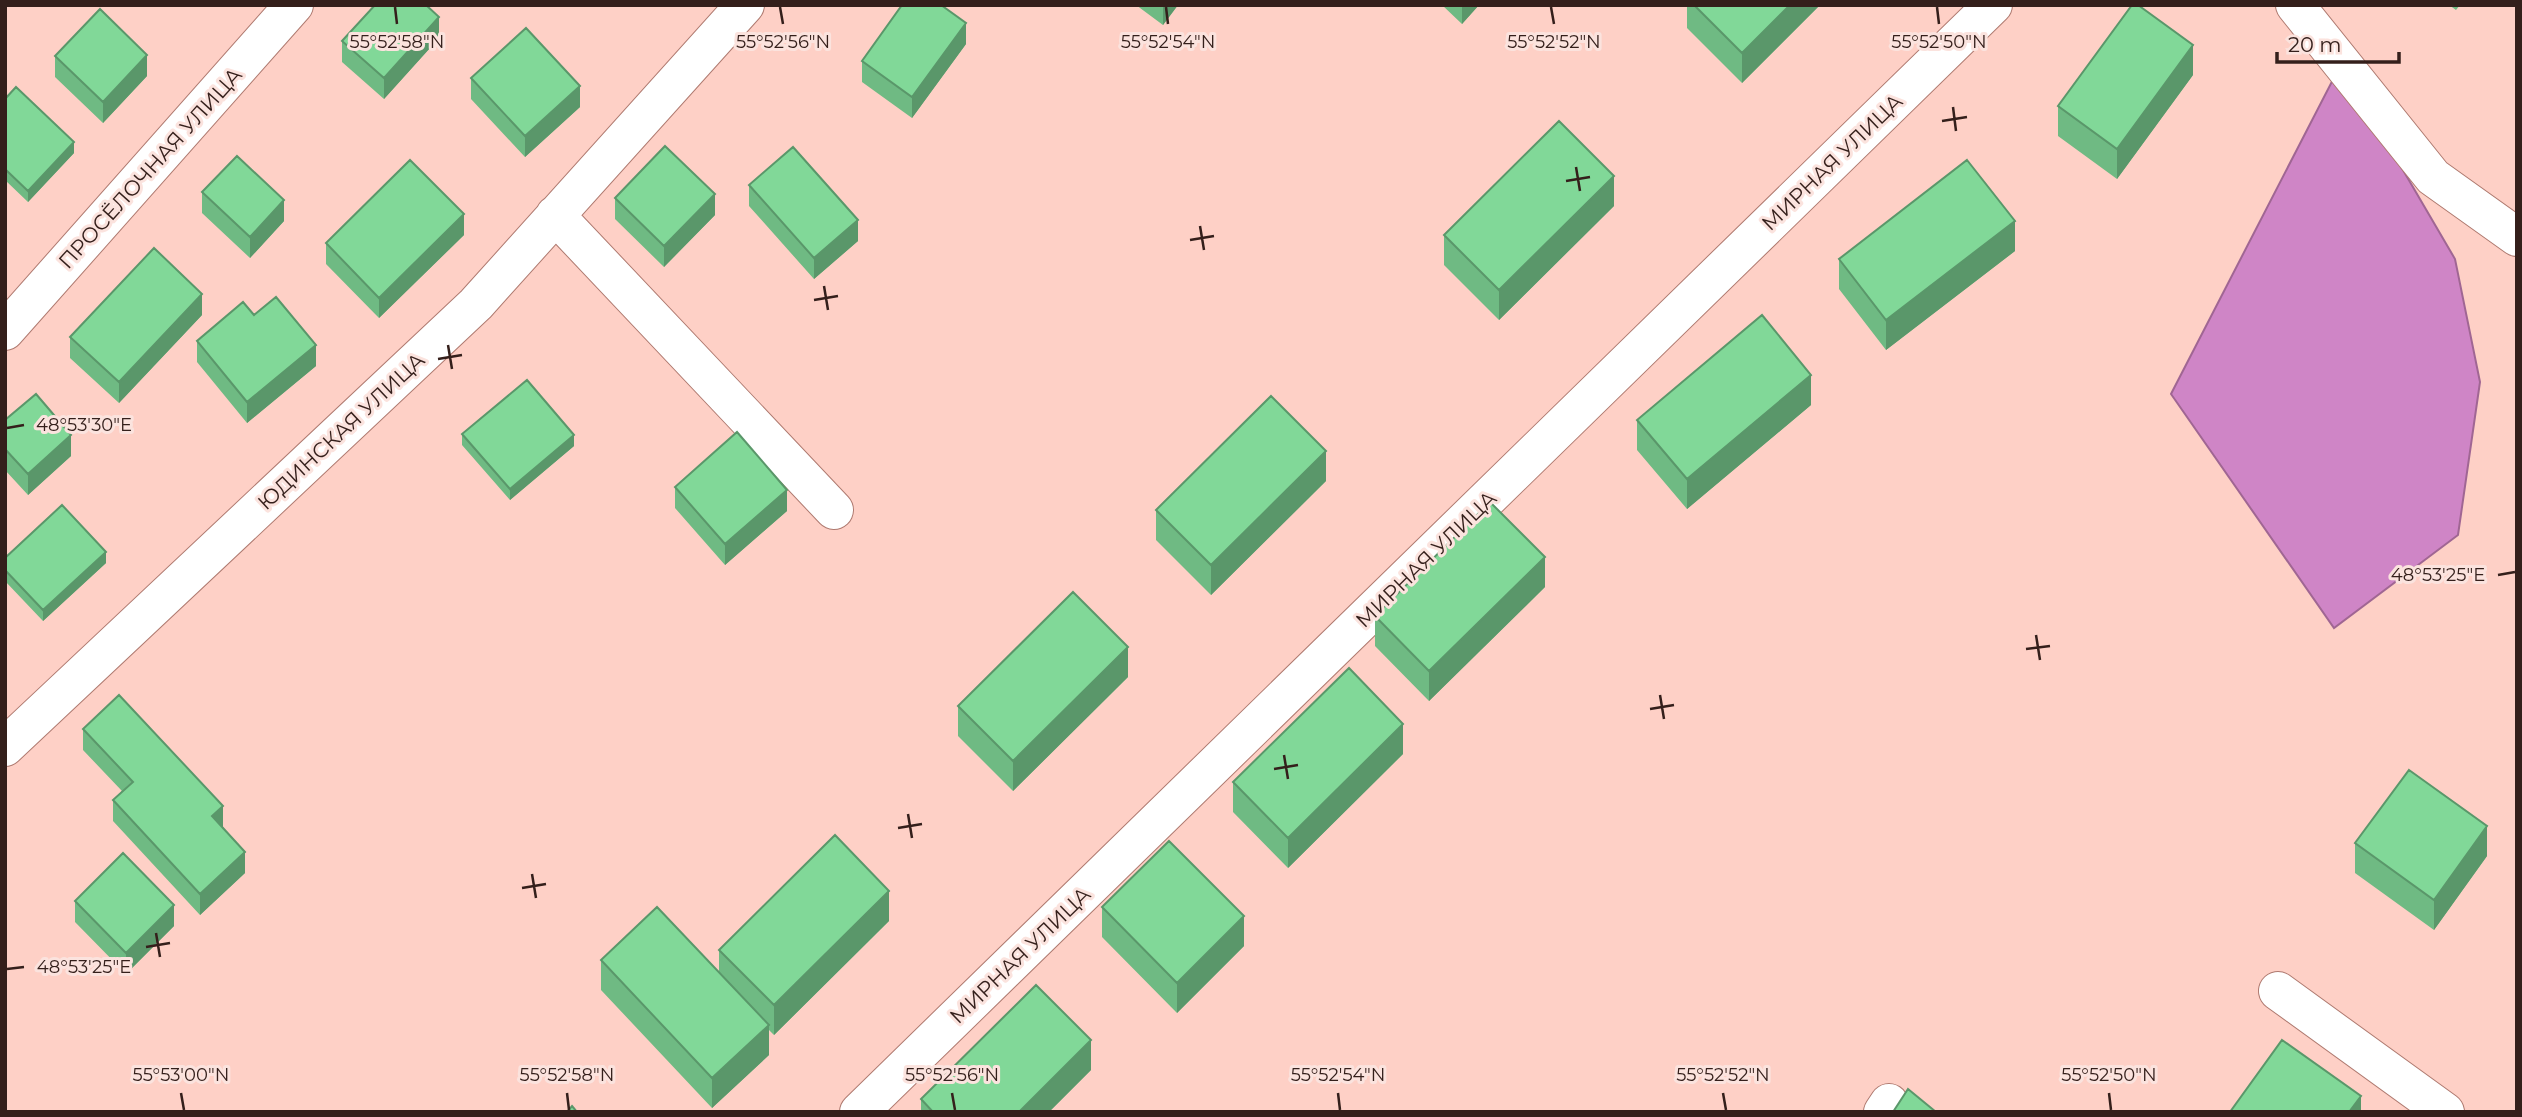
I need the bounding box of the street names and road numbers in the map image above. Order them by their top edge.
street label: ПРОСЁЛОЧНАЯ УЛИЦА [53,62,247,274]
street label: МИРНАЯ УЛИЦА [1756,88,1908,236]
street label: ЮДИНСКАЯ УЛИЦА [252,347,430,515]
street label: МИРНАЯ УЛИЦА [1350,485,1502,633]
street label: МИРНАЯ УЛИЦА [944,881,1096,1029]

